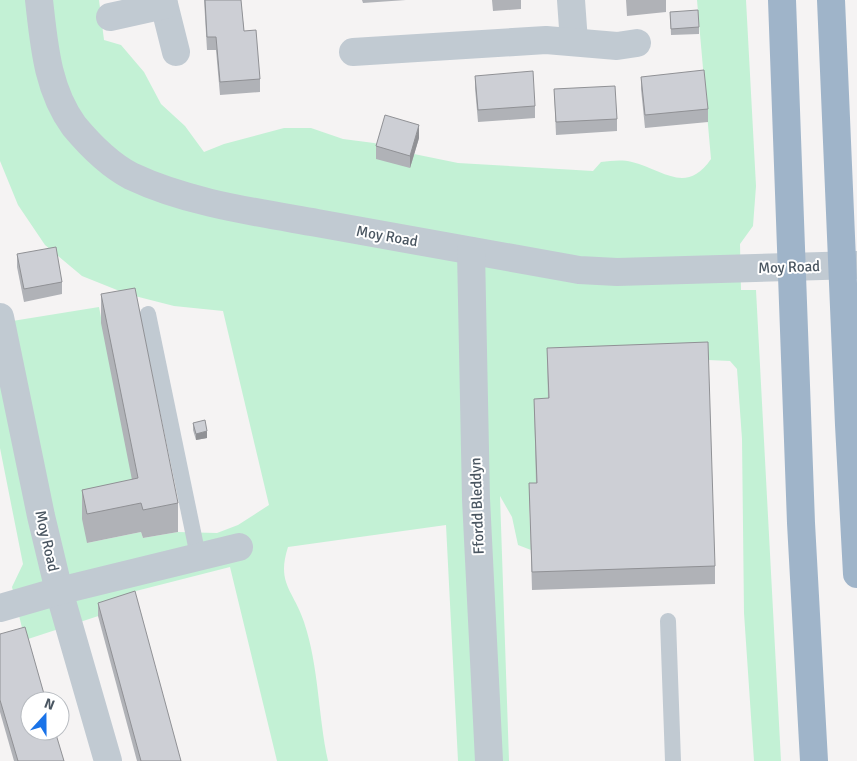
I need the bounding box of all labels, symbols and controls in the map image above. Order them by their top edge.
street label: Moy Road [355,222,419,250]
street label: Moy Road [758,257,820,277]
street label: Ffordd Bleddyn [466,457,488,555]
street label: Moy Road [31,509,63,573]
north arrow [20,691,70,741]
text: N [42,695,57,714]

